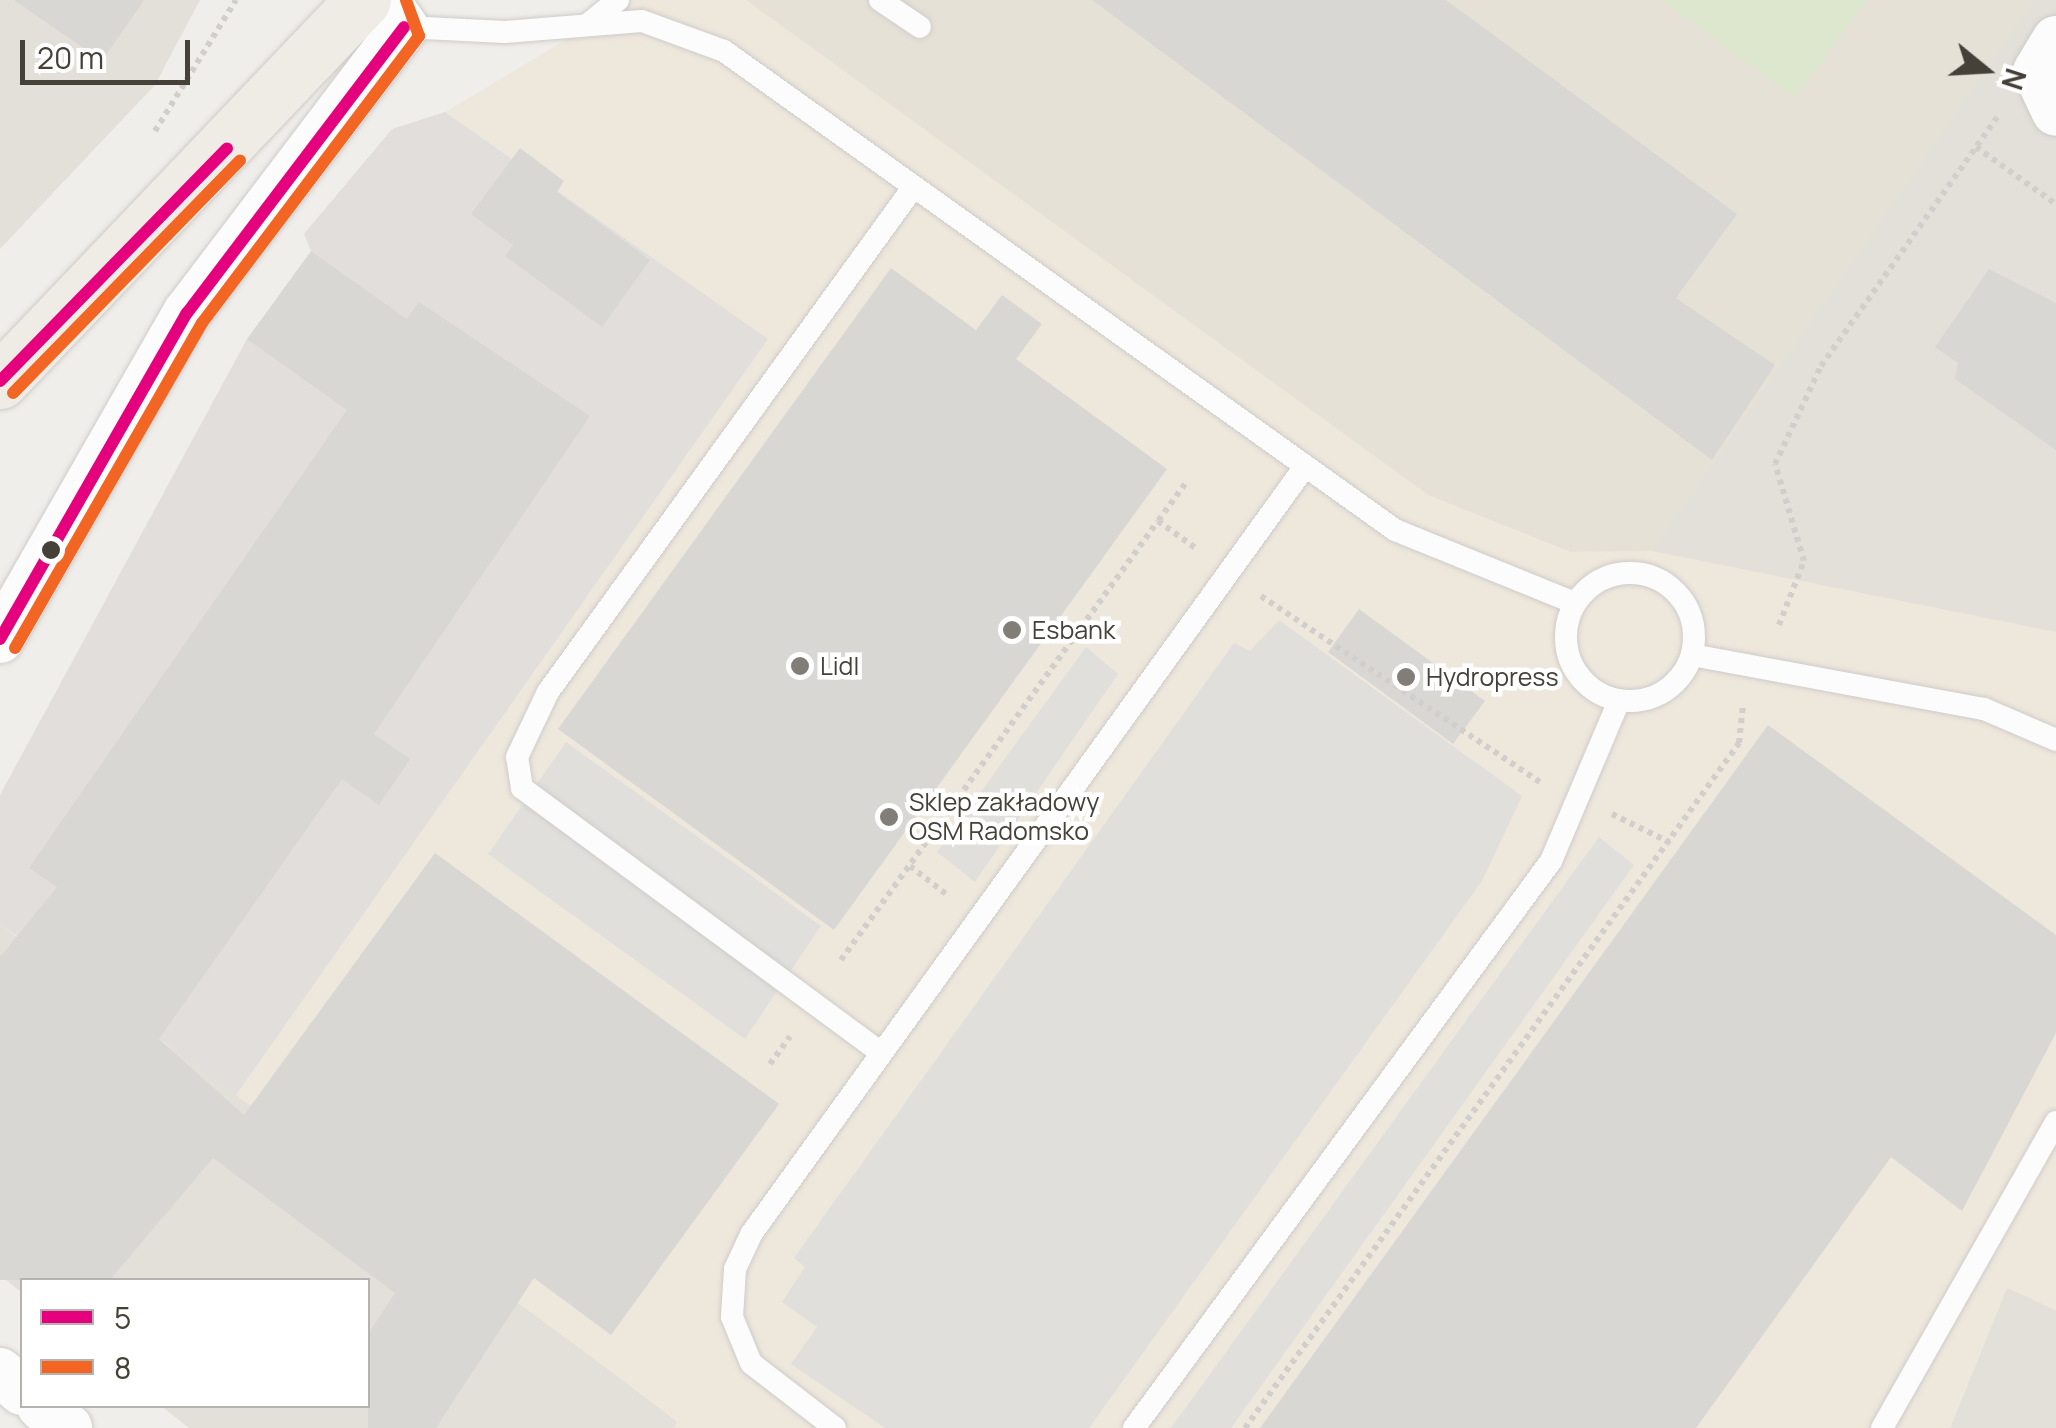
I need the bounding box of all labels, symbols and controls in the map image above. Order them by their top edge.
scale bar [25,20,195,82]
north arrow [1936,20,2036,120]
text: 20 m [37,37,104,78]
text: N [1993,64,2036,95]
unlabelled marker [41,540,61,560]
place label: Esbank [1032,615,1115,645]
marker: Esbank [1001,619,1023,641]
place label: Lidl [820,651,859,681]
marker: Lidl [789,655,811,677]
place label: Hydropress [1426,662,1559,692]
marker: Hydropress [1395,666,1417,688]
place label: Sklep zakładowy OSM Radomsko [909,788,1099,847]
marker: Sklep zakładowy OSM Radomsko [878,806,900,828]
legend [20,1278,370,1408]
text: 5 [114,1297,131,1338]
text: 8 [114,1347,131,1388]

